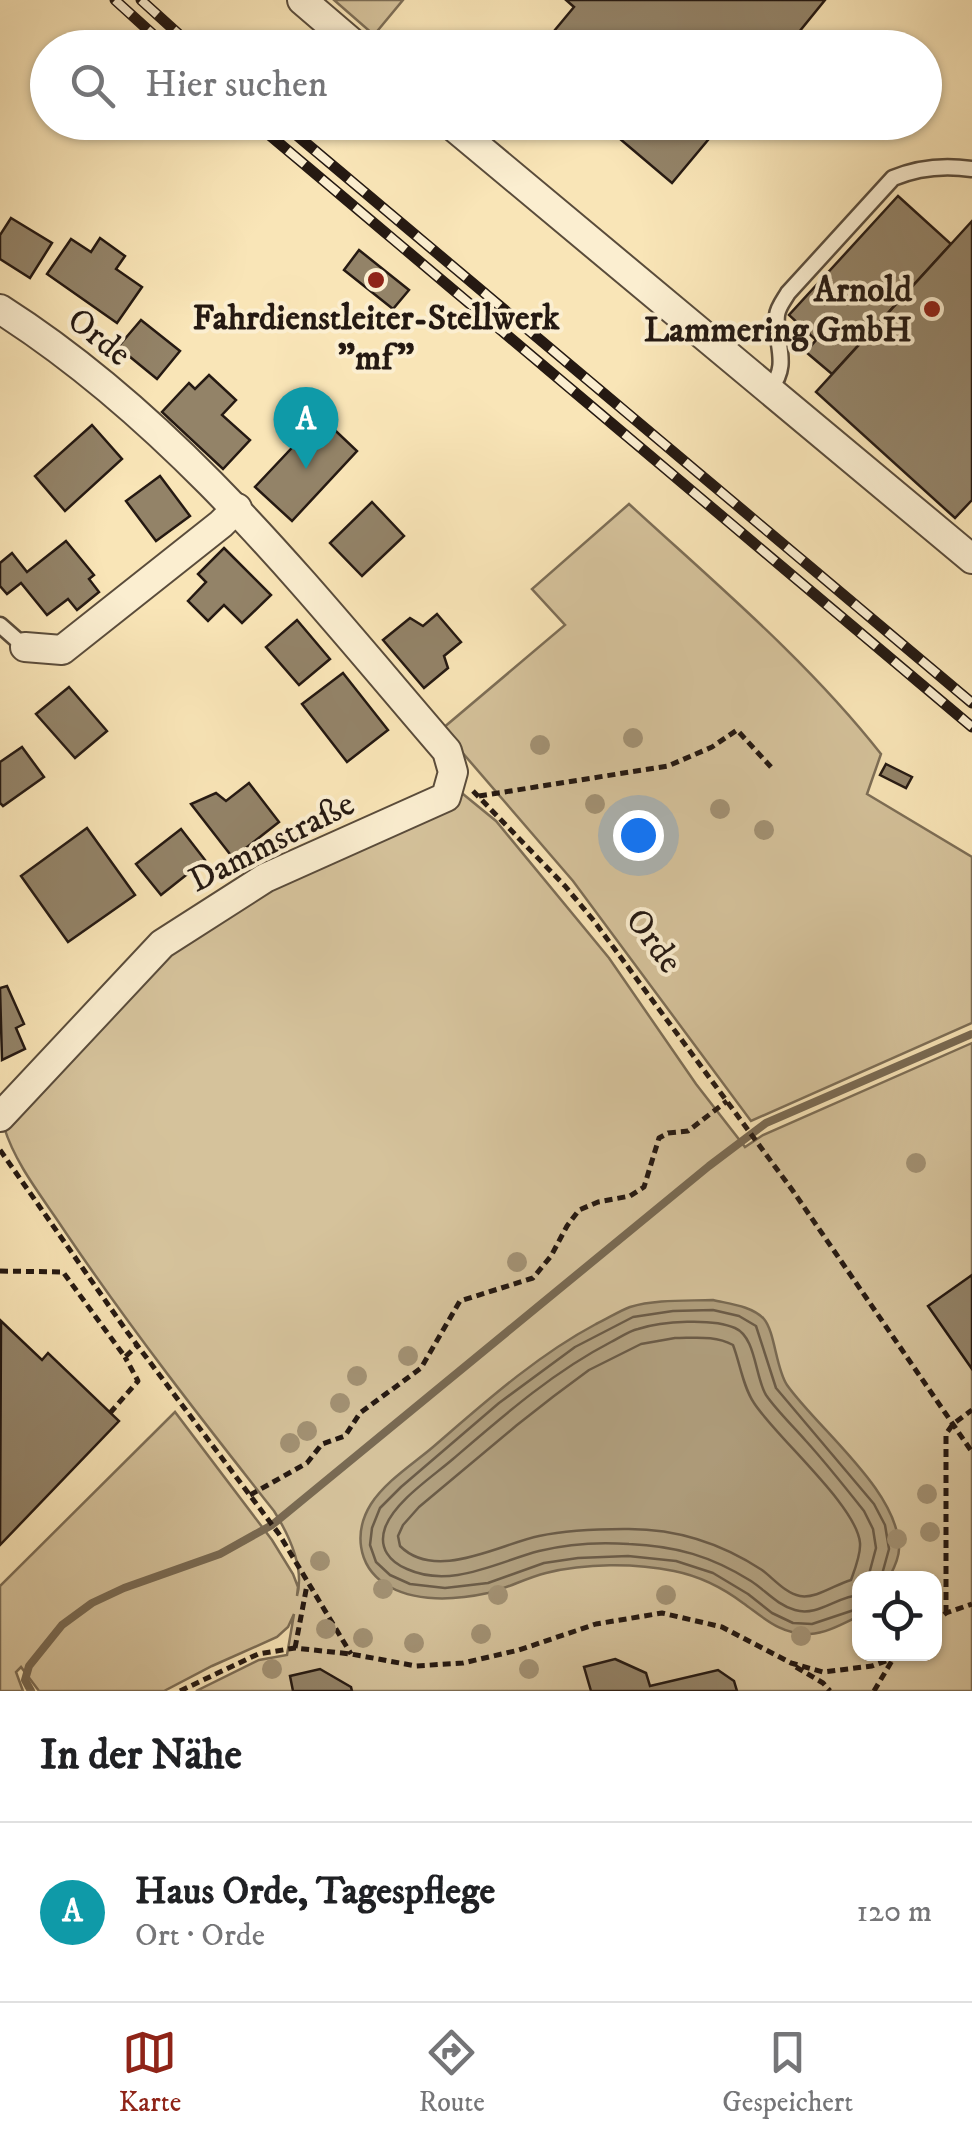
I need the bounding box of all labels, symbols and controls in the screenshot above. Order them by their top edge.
search box [30,30,942,140]
icon: search [65,58,120,113]
text: Hier suchen [145,61,328,109]
marker: Fahrdienstleiter-Stellwerk "mf" [365,269,387,291]
place label: Arnold Lammering GmbH [644,269,913,353]
place label: Fahrdienstleiter-Stellwerk "mf" [192,297,560,381]
marker: Arnold Lammering GmbH [921,298,943,320]
street label: Orde [58,299,140,377]
pin: A [274,386,338,469]
street label: Dammstraße [182,782,362,903]
your location [613,810,664,861]
street label: Orde [615,900,692,982]
map controls [852,1571,942,1661]
button: locate [852,1571,942,1661]
text: In der Nähe [40,1730,242,1782]
text: Haus Orde, Tagespflege [135,1868,495,1916]
text: A [62,1892,83,1932]
text: 120 m [856,1892,932,1932]
text: Ort · Orde [135,1916,265,1956]
tab: Karte [119,2025,181,2120]
tab: Route [419,2025,485,2120]
tab: Gespeichert [722,2025,853,2120]

